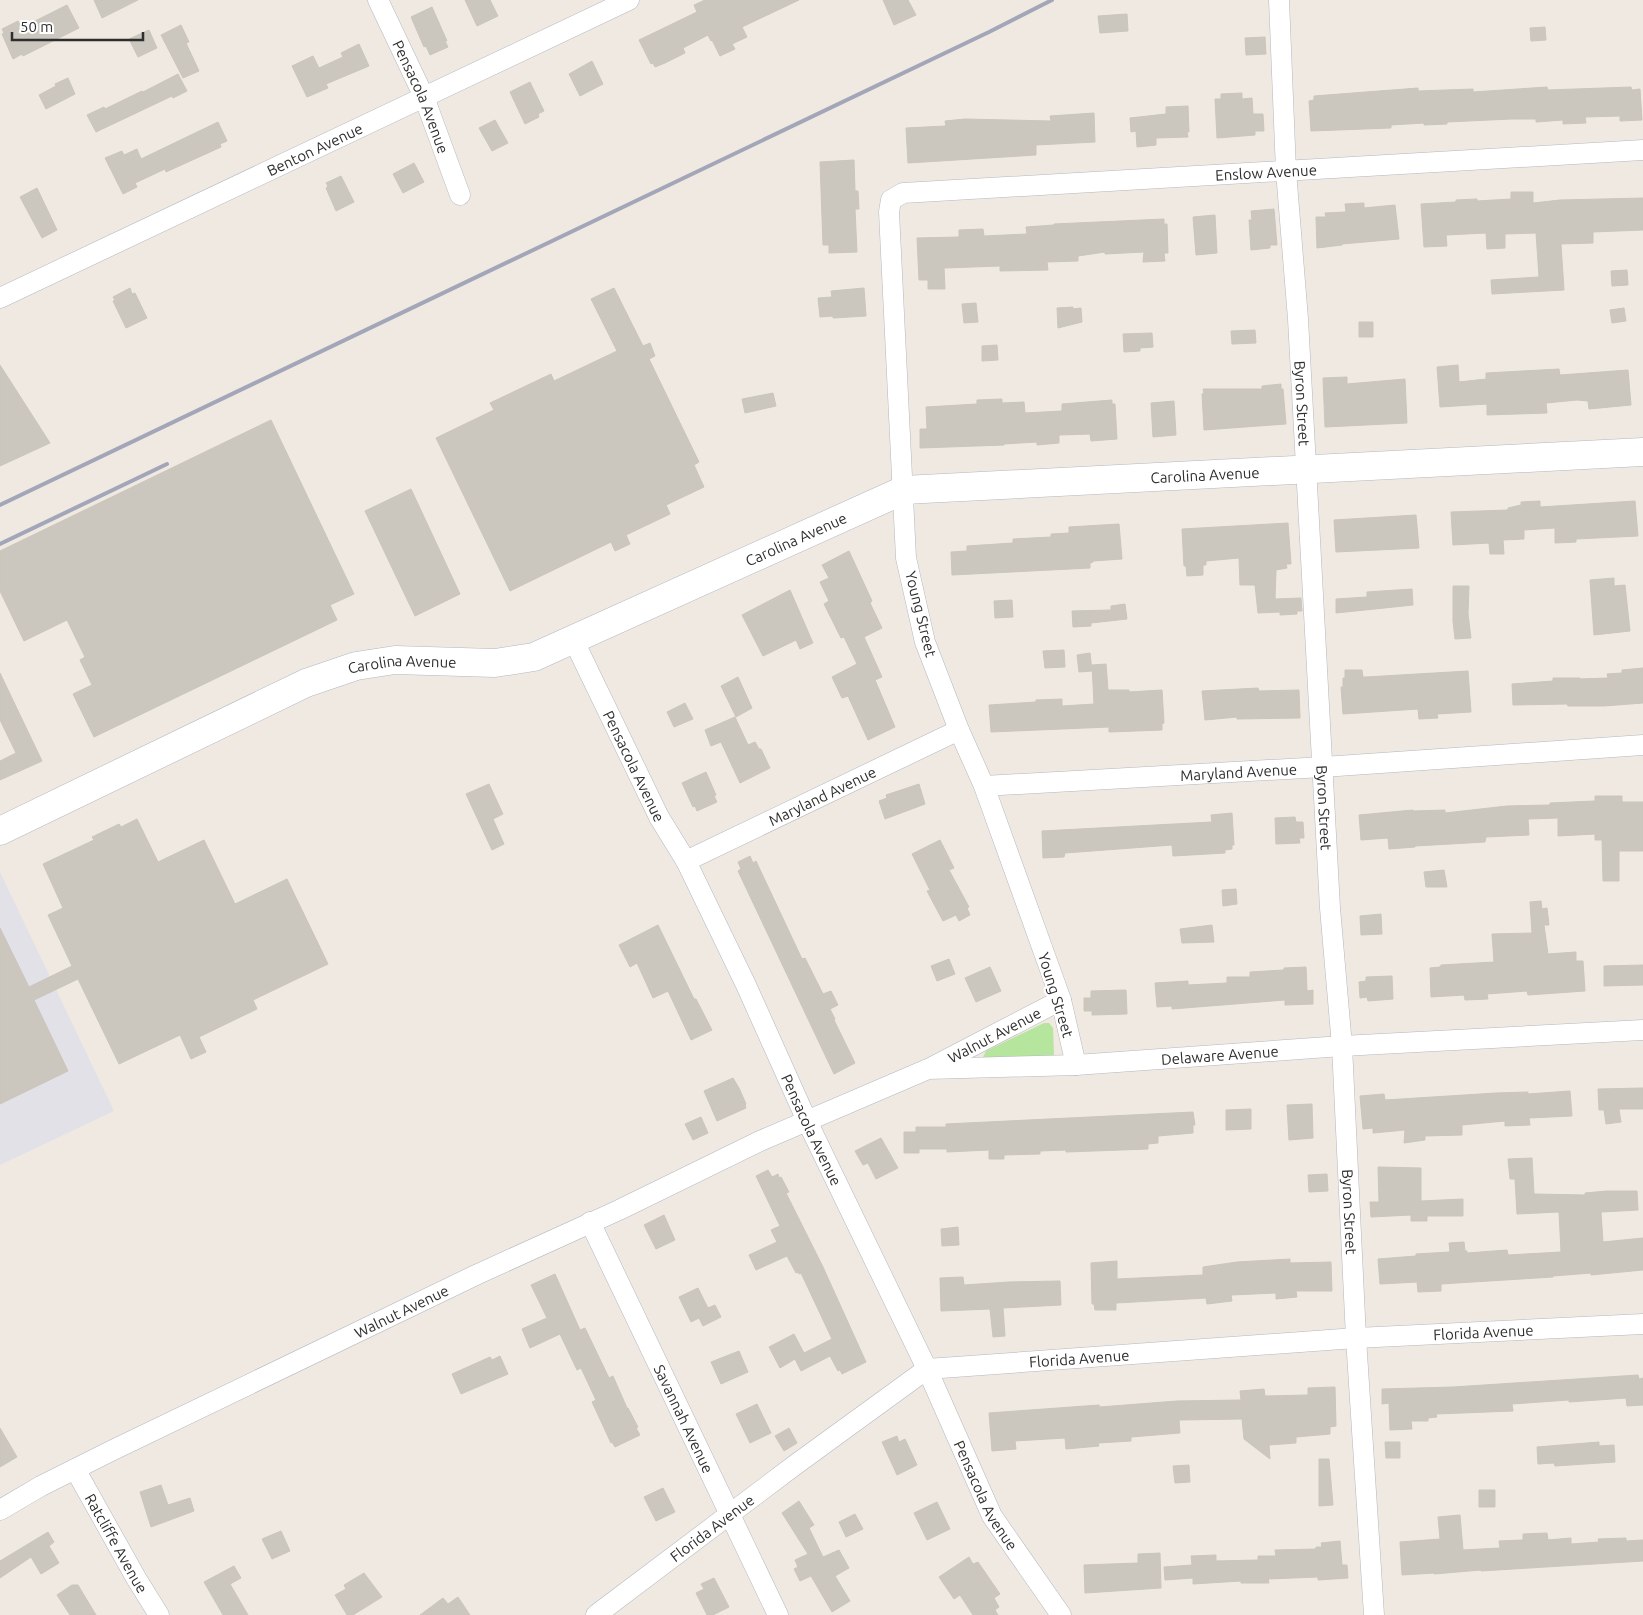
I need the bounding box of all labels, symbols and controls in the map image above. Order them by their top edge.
scale bar [12,10,144,42]
text: 50 m [20,18,53,35]
street label: Pensacola Avenue [390,37,452,156]
street label: Benton Avenue [264,119,365,179]
street label: Enslow Avenue [1215,160,1317,183]
street label: Byron Street [1292,360,1313,446]
street label: Carolina Avenue [1150,463,1260,486]
street label: Carolina Avenue [743,509,849,569]
street label: Young Street [902,569,940,659]
street label: Carolina Avenue [345,651,457,677]
street label: Pensacola Avenue [600,708,668,824]
street label: Maryland Avenue [1180,760,1298,783]
street label: Maryland Avenue [766,763,879,829]
street label: Byron Street [1314,765,1335,851]
street label: Young Street [1035,950,1077,1040]
street label: Walnut Avenue [945,1004,1043,1066]
street label: Delaware Avenue [1160,1042,1279,1067]
street label: Pensacola Avenue [778,1071,845,1188]
street label: Byron Street [1339,1169,1360,1255]
street label: Walnut Avenue [351,1281,451,1341]
street label: Florida Avenue [1433,1321,1534,1343]
street label: Florida Avenue [1028,1346,1130,1370]
street label: Savannah Avenue [651,1362,717,1476]
street label: Pensacola Avenue [951,1438,1021,1553]
street label: Ratcliffe Avenue [82,1490,152,1596]
street label: Florida Avenue [667,1491,757,1565]

